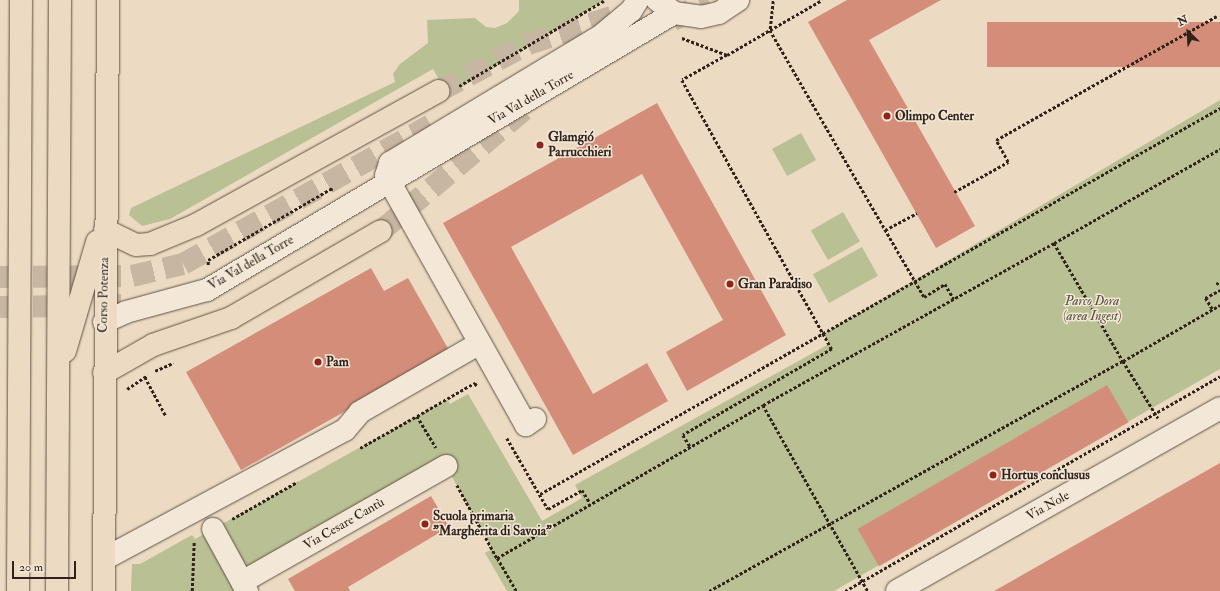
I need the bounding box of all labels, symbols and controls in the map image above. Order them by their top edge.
north arrow [1168,12,1208,52]
text: N [1175,13,1190,29]
street label: Via Val della Torre [485,67,577,129]
place label: Olimpo Center [895,108,974,124]
marker: Olimpo Center [882,111,892,121]
place label: Glamgió Parrucchieri [548,130,611,161]
marker: Glamgió Parrucchieri [535,140,545,150]
street label: Via Val della Torre [205,232,297,294]
street label: Corso Potenza [96,257,112,333]
place label: Gran Paradiso [738,276,812,292]
marker: Gran Paradiso [725,279,735,289]
park label: Parco Dora (area Ingest) [1063,294,1121,325]
place label: Pam [326,354,349,370]
marker: Pam [313,357,323,367]
place label: Hortus conclusus [1001,467,1090,483]
marker: Hortus conclusus [988,470,998,480]
street label: Via Nole [1024,488,1072,524]
street label: Via Cesare Cantù [301,495,387,553]
place label: Scuola primaria "Margherita di Savoia" [433,509,552,540]
marker: Scuola primaria "Margherita di Savoia" [420,519,430,529]
scale bar [14,553,78,579]
text: 20 m [19,560,43,575]

